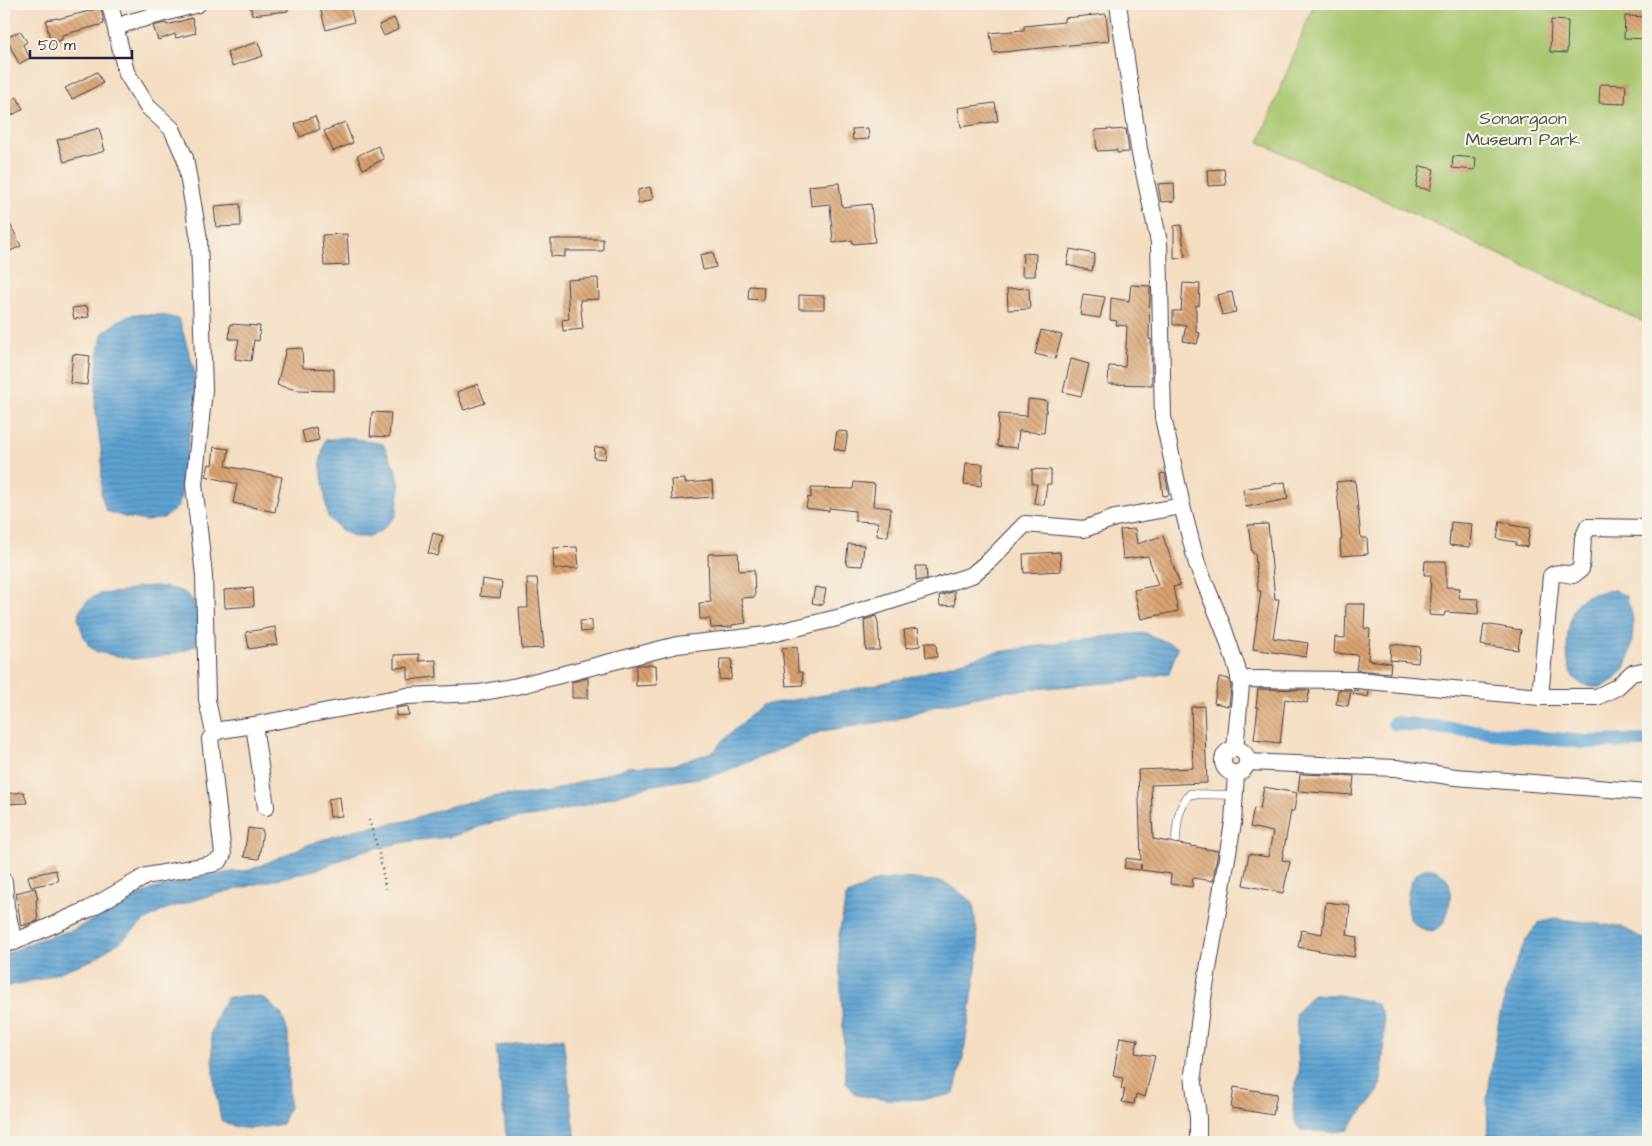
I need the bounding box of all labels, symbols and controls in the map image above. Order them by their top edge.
scale bar [30,28,132,60]
text: 50 m [38,35,76,56]
park label: Sonargaon Museum Park [1466,106,1580,152]

